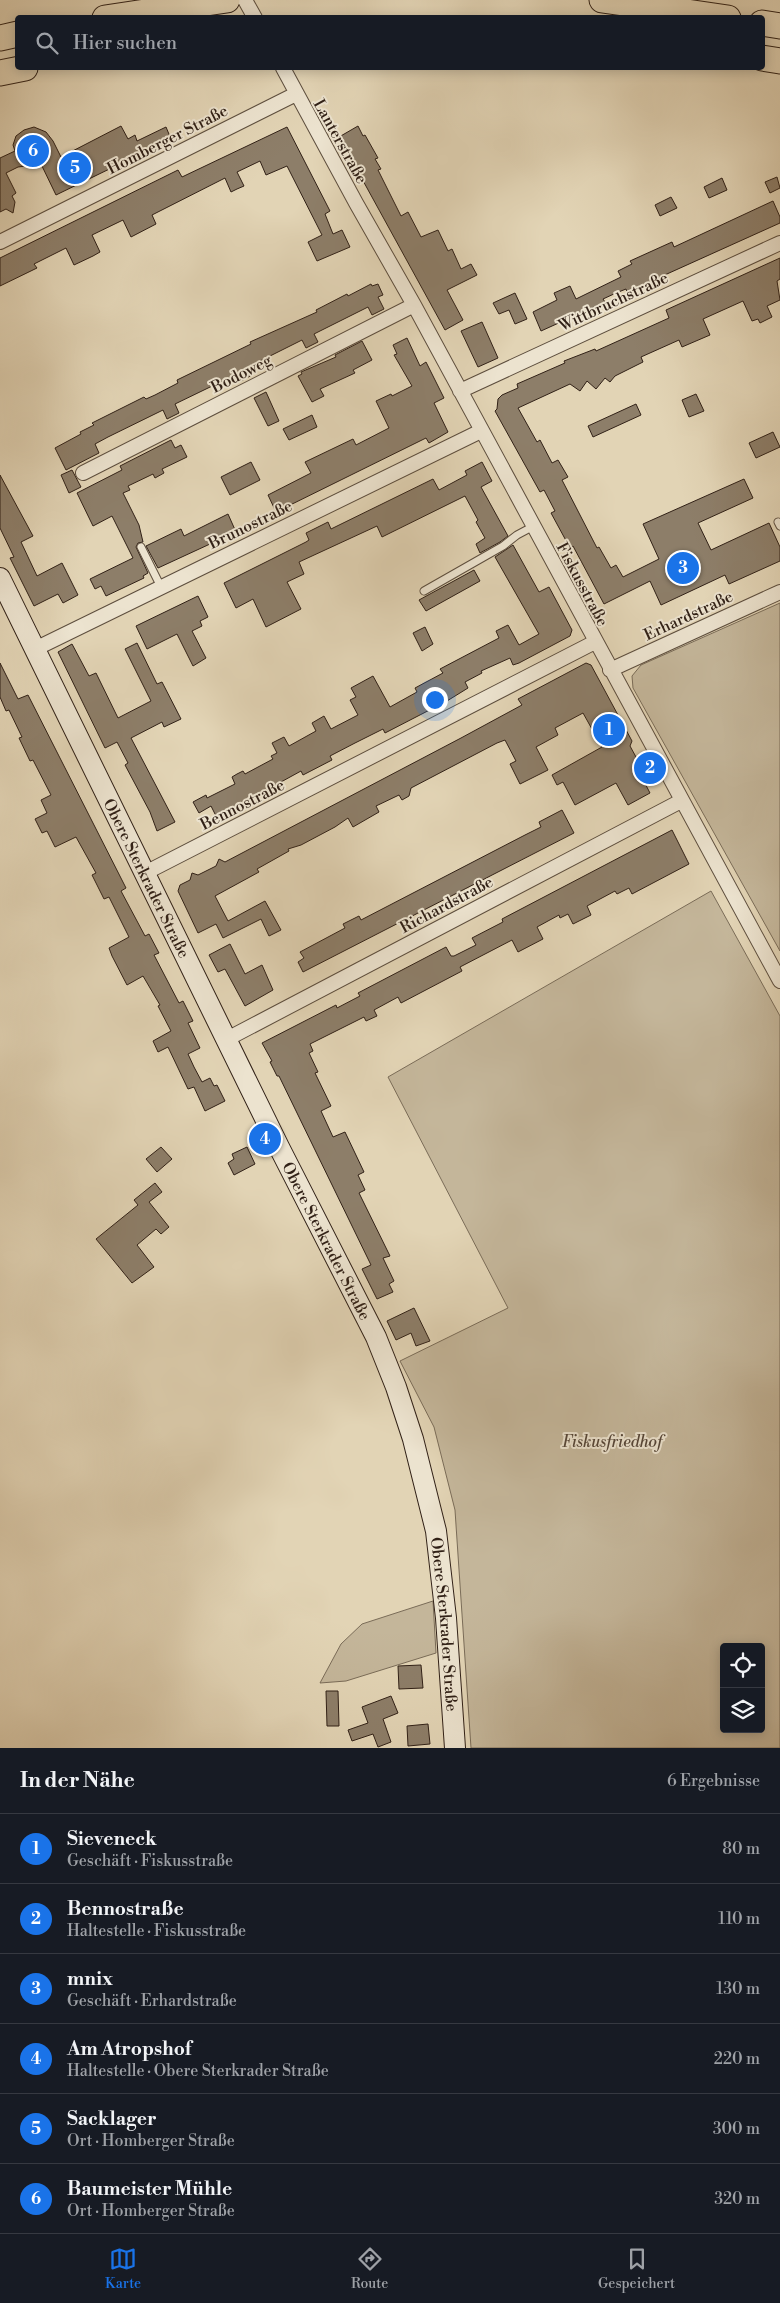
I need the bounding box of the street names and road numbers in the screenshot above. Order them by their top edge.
street label: Lanterstraße [309,96,372,187]
street label: Homberger Straße [104,101,231,179]
street label: Wittbruchstraße [555,268,671,336]
street label: Bodoweg [207,350,276,398]
street label: Brunostraße [204,496,296,554]
street label: Fiskusstraße [552,539,613,630]
street label: Erhardstraße [641,587,736,645]
street label: Bennostraße [196,775,288,835]
street label: Obere Sterkrader Straße [99,795,194,961]
street label: Richardstraße [396,872,496,938]
street label: Obere Sterkrader Straße [277,1159,375,1324]
street label: Obere Sterkrader Straße [426,1536,461,1712]

